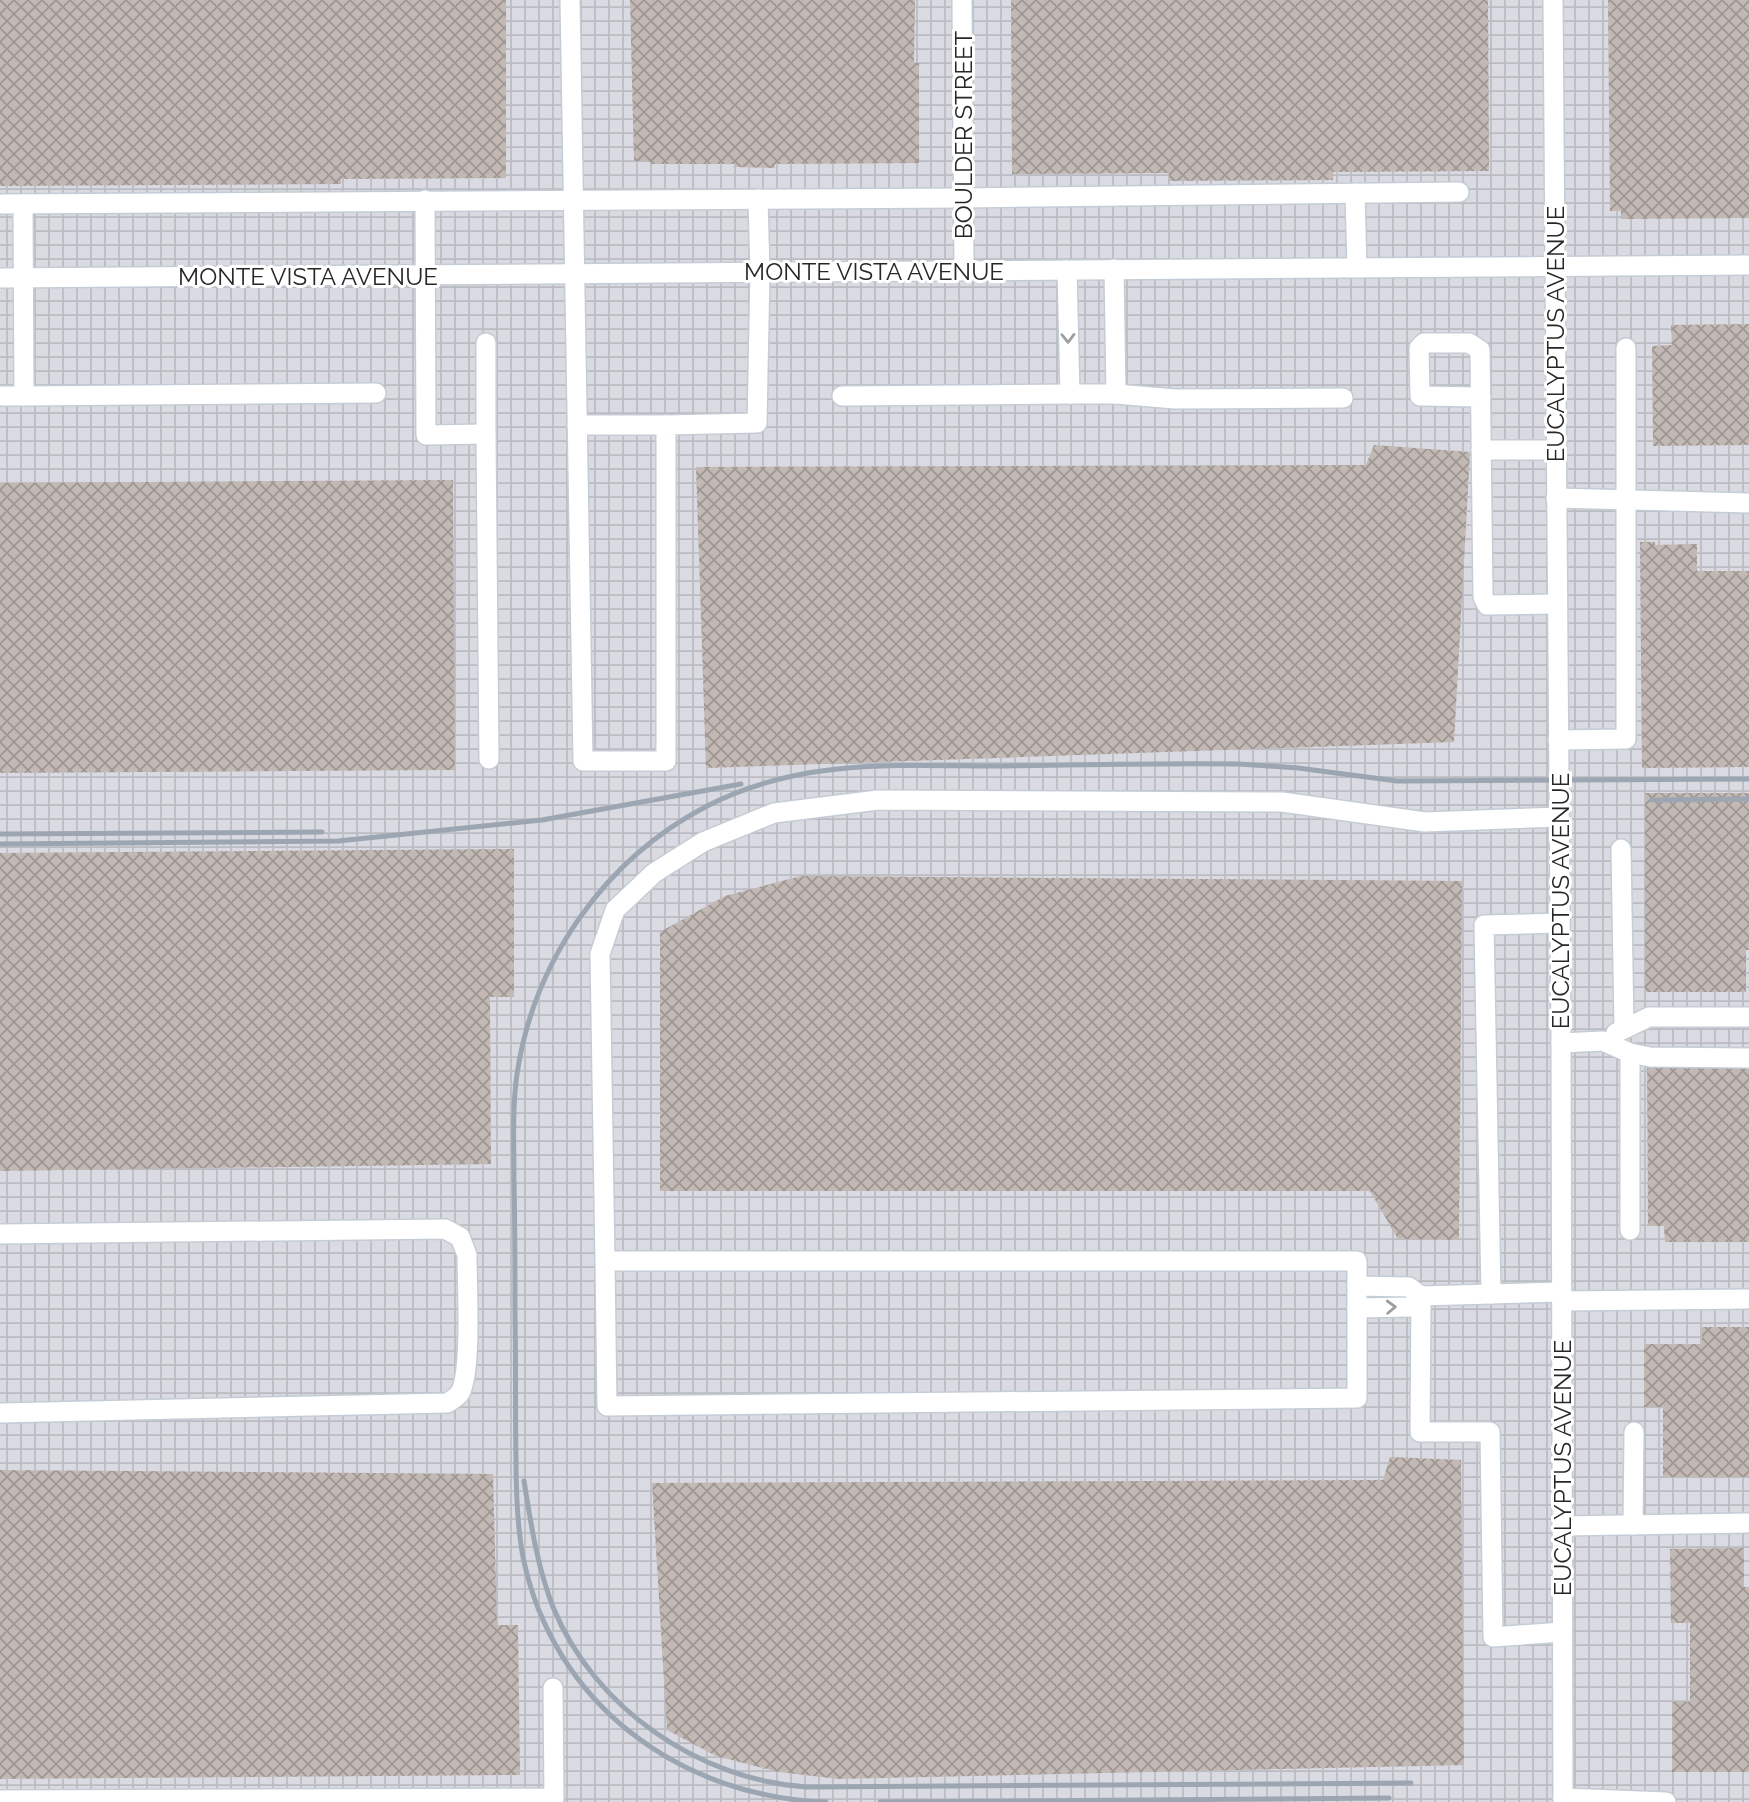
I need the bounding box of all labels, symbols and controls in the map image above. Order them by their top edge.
street label: BOULDER STREET [949,30,978,239]
street label: EUCALYPTUS AVENUE [1541,206,1570,462]
street label: MONTE VISTA AVENUE [744,257,1004,286]
street label: MONTE VISTA AVENUE [178,262,438,291]
one-way arrow [1061,333,1076,344]
street label: EUCALYPTUS AVENUE [1546,773,1575,1029]
one-way arrow [1386,1300,1397,1315]
street label: EUCALYPTUS AVENUE [1548,1340,1577,1596]

